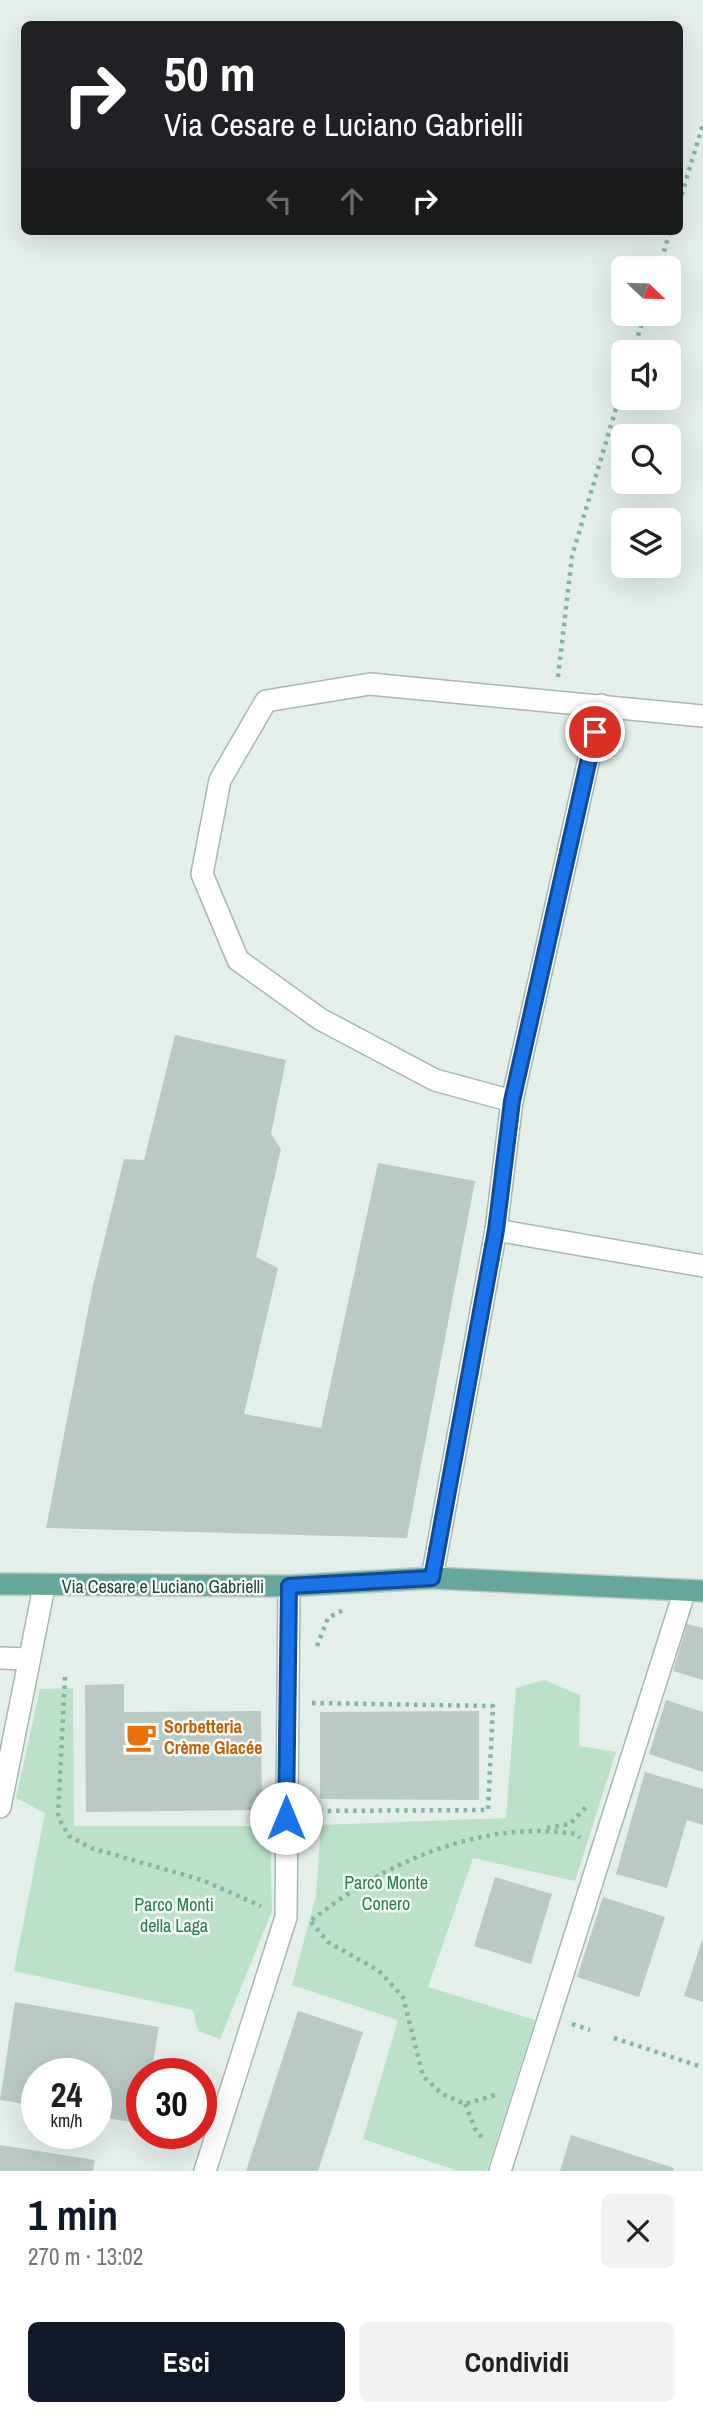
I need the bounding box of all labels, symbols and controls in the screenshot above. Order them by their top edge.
text: 50 m [164,40,256,106]
icon: right [49,49,140,140]
text: Via Cesare e Luciano Gabrielli [164,103,524,146]
icon: left [260,182,298,220]
icon: ahead [333,182,371,220]
icon: right [406,182,444,220]
north arrow [611,256,681,326]
map controls [611,256,681,578]
button: sound [611,340,681,410]
button: search [611,424,681,494]
button: layers [611,508,681,578]
pin [565,702,625,762]
icon: arrive [576,713,614,751]
street label: Via Cesare e Luciano Gabrielli [62,1574,264,1599]
place label: Sorbetteria Crème Glacée [164,1714,262,1760]
cafe icon: Sorbetteria Crème Glacée [124,1720,158,1754]
position arrow [249,1781,323,1855]
park label: Parco Monte Conero [344,1870,428,1916]
park label: Parco Monti della Laga [134,1892,214,1938]
speed limit sign: 30 [126,2058,217,2149]
text: 24 [51,2071,82,2118]
text: km/h [51,2108,83,2133]
text: 1 min [28,2187,118,2243]
button: close [601,2194,675,2268]
text: 270 m · 13:02 [28,2241,143,2272]
button: Esci [28,2322,345,2402]
button: Condividi [359,2322,675,2402]

